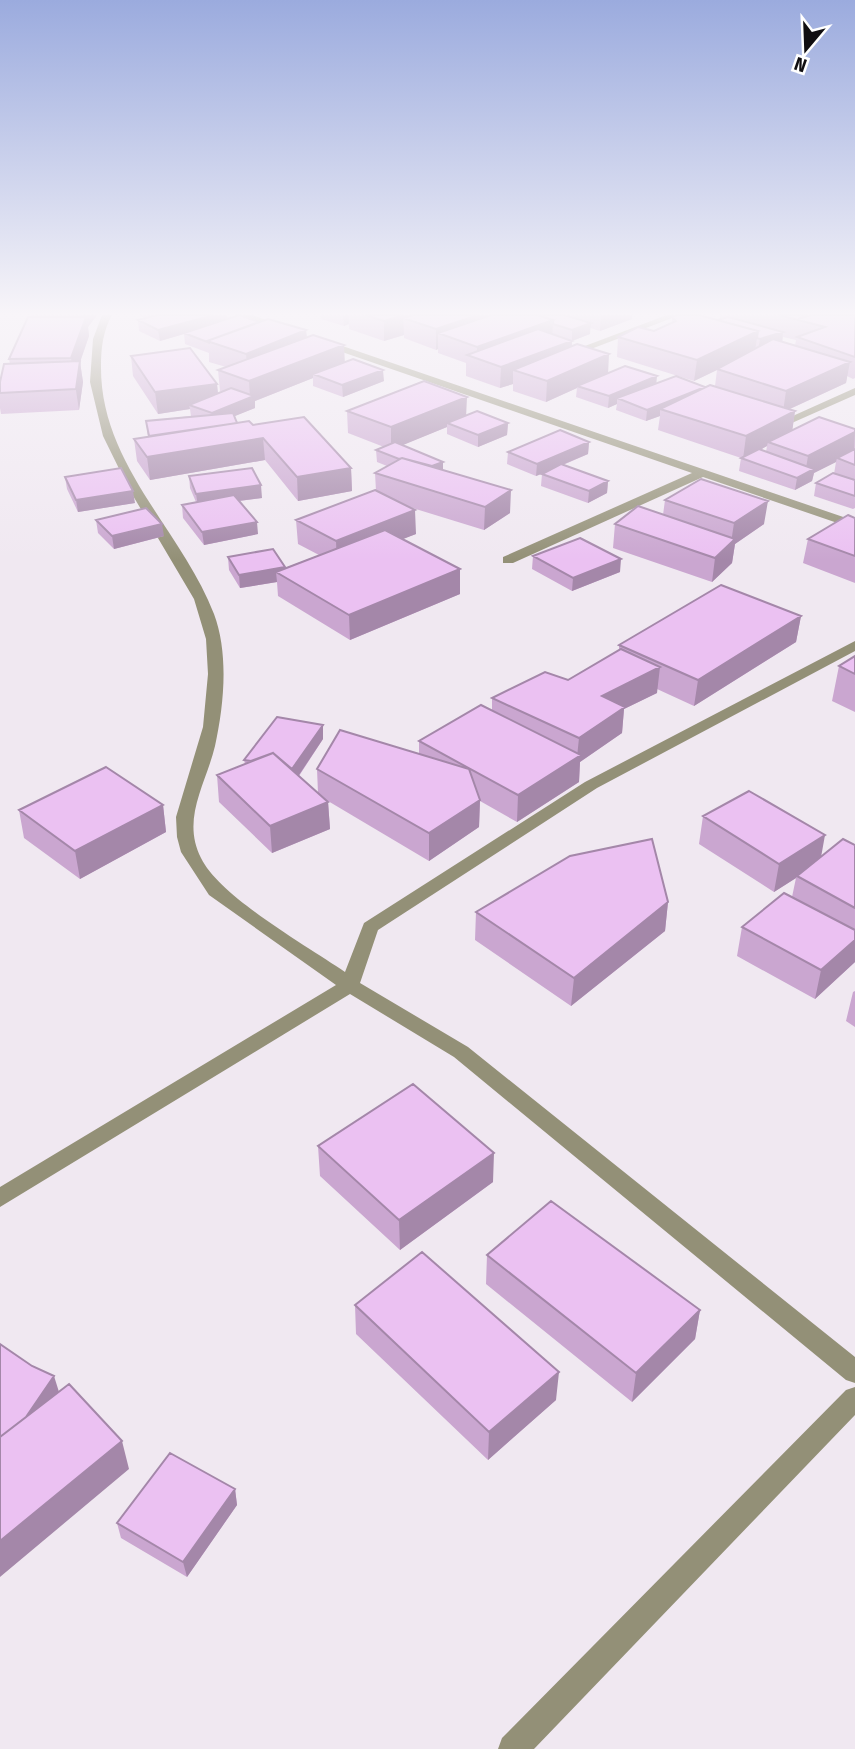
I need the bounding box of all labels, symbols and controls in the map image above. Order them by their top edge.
north arrow [771,14,841,84]
text: N [791,52,810,77]

